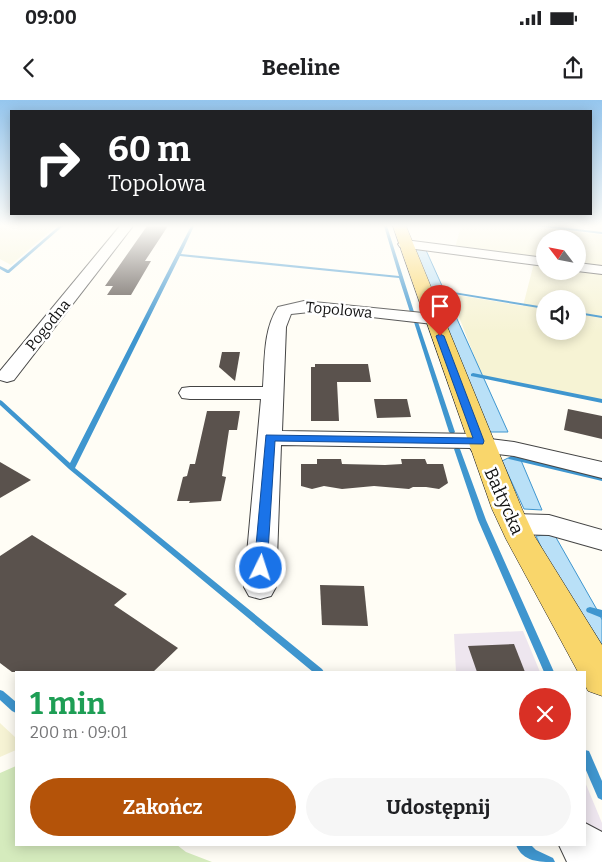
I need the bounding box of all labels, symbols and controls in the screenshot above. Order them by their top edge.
text: 09:00 [25,6,77,29]
icon: back [15,54,43,82]
text: Beeline [262,54,340,81]
icon: share [559,54,587,82]
text: 60 m [108,128,191,170]
icon: right [25,130,90,195]
text: Topolowa [108,170,206,197]
north arrow [536,230,586,280]
map controls [536,230,586,340]
pin [419,285,461,336]
button: sound [536,290,586,340]
icon: arrive [426,292,454,320]
street label: Pogodna [22,296,74,354]
street label: Topolowa [305,298,373,322]
street label: Bałtycka [479,464,529,538]
position arrow [234,541,286,593]
text: 1 min [30,686,106,722]
button: close [519,688,571,740]
text: 200 m · 09:01 [30,723,127,742]
button: Zakończ [30,778,296,836]
button: Udostępnij [306,778,571,836]

